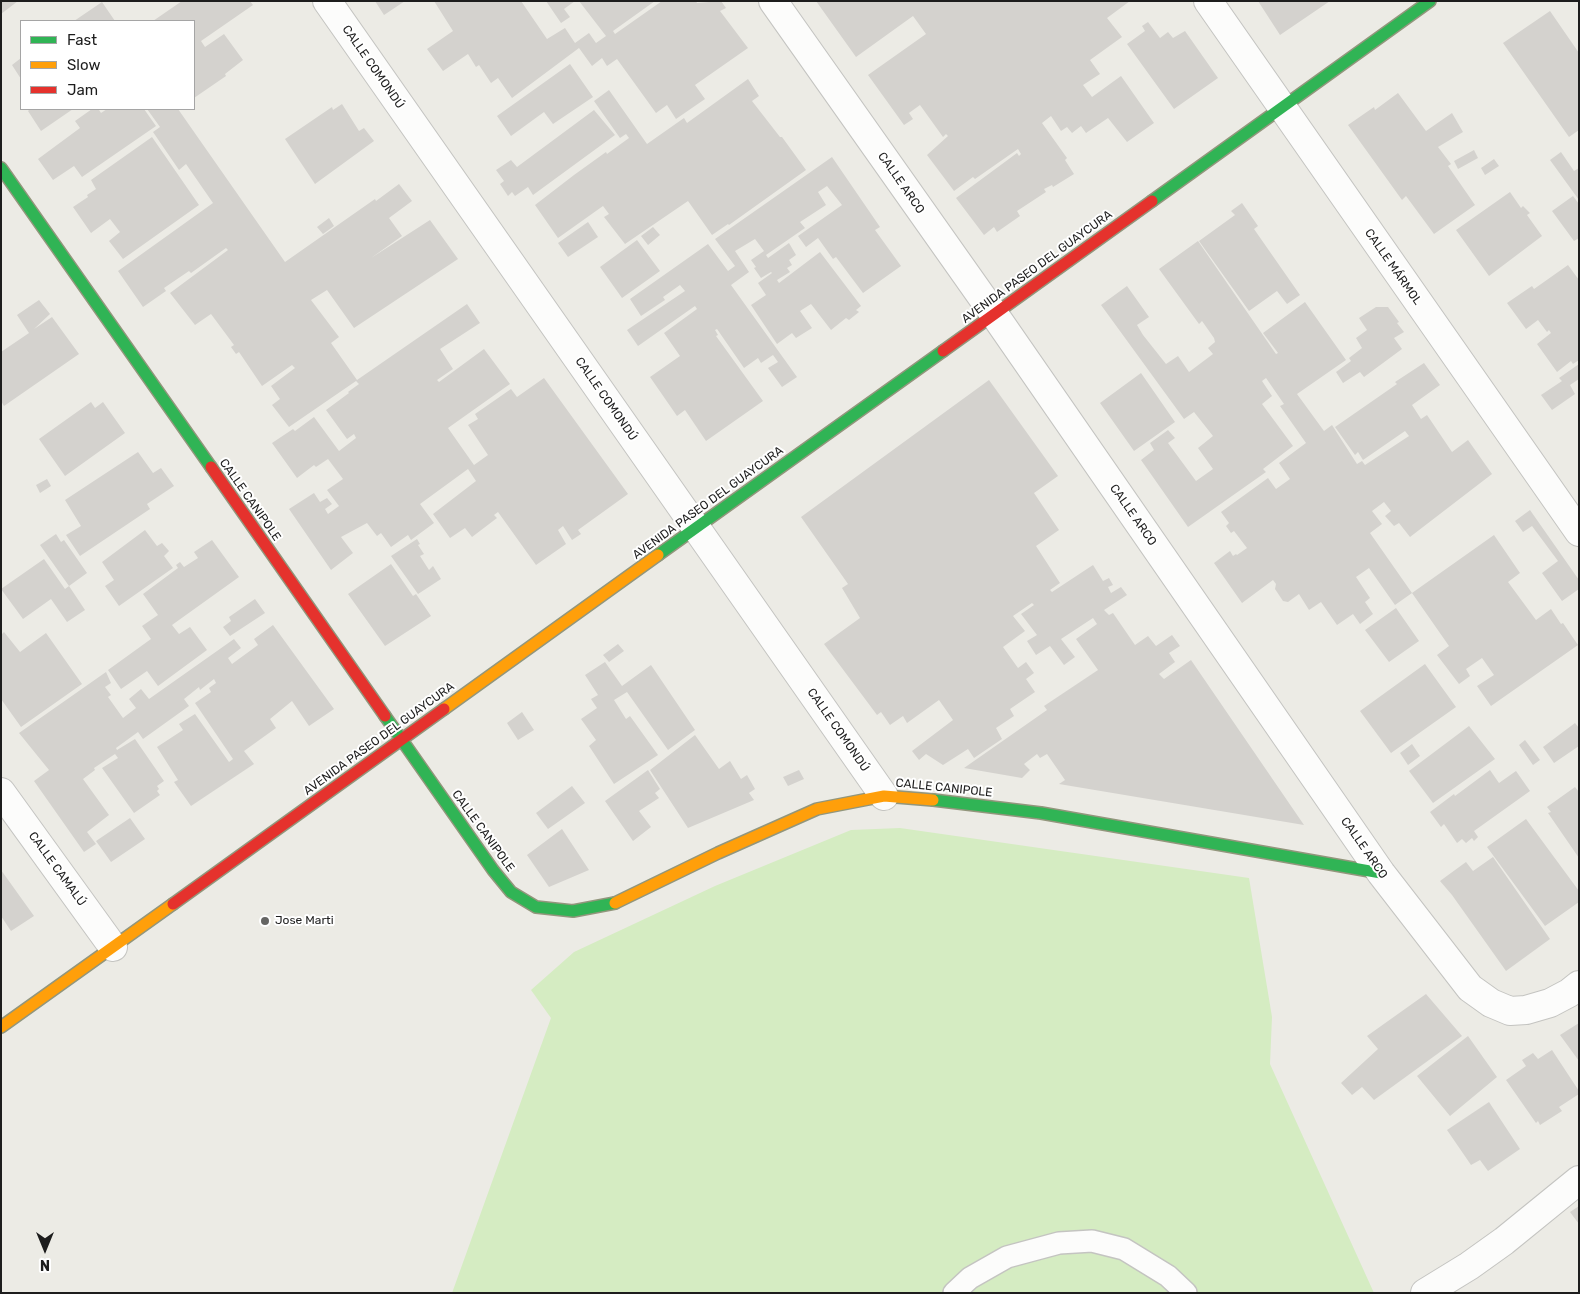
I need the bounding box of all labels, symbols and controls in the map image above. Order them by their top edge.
legend [20,20,195,110]
street label: CALLE COMONDÚ [339,23,407,111]
text: Fast [67,31,97,49]
text: Slow [67,56,100,74]
text: Jam [67,81,98,99]
street label: CALLE ARCO [875,150,927,216]
street label: AVENIDA PASEO DEL GUAYCURA [959,207,1115,327]
street label: CALLE MÁRMOL [1361,226,1425,308]
street label: CALLE COMONDÚ [572,355,640,443]
street label: AVENIDA PASEO DEL GUAYCURA [630,443,786,563]
street label: CALLE CANIPOLE [216,456,284,544]
street label: CALLE ARCO [1107,482,1159,548]
street label: AVENIDA PASEO DEL GUAYCURA [301,679,457,799]
street label: CALLE COMONDÚ [804,686,872,774]
street label: CALLE CANIPOLE [895,776,993,800]
street label: CALLE CANIPOLE [449,787,517,875]
street label: CALLE ARCO [1338,815,1390,881]
street label: CALLE CAMALÚ [25,829,89,909]
place label: Jose Marti [275,914,334,928]
marker: Jose Marti [259,915,271,927]
north arrow [20,1224,70,1274]
text: N [40,1256,50,1273]

